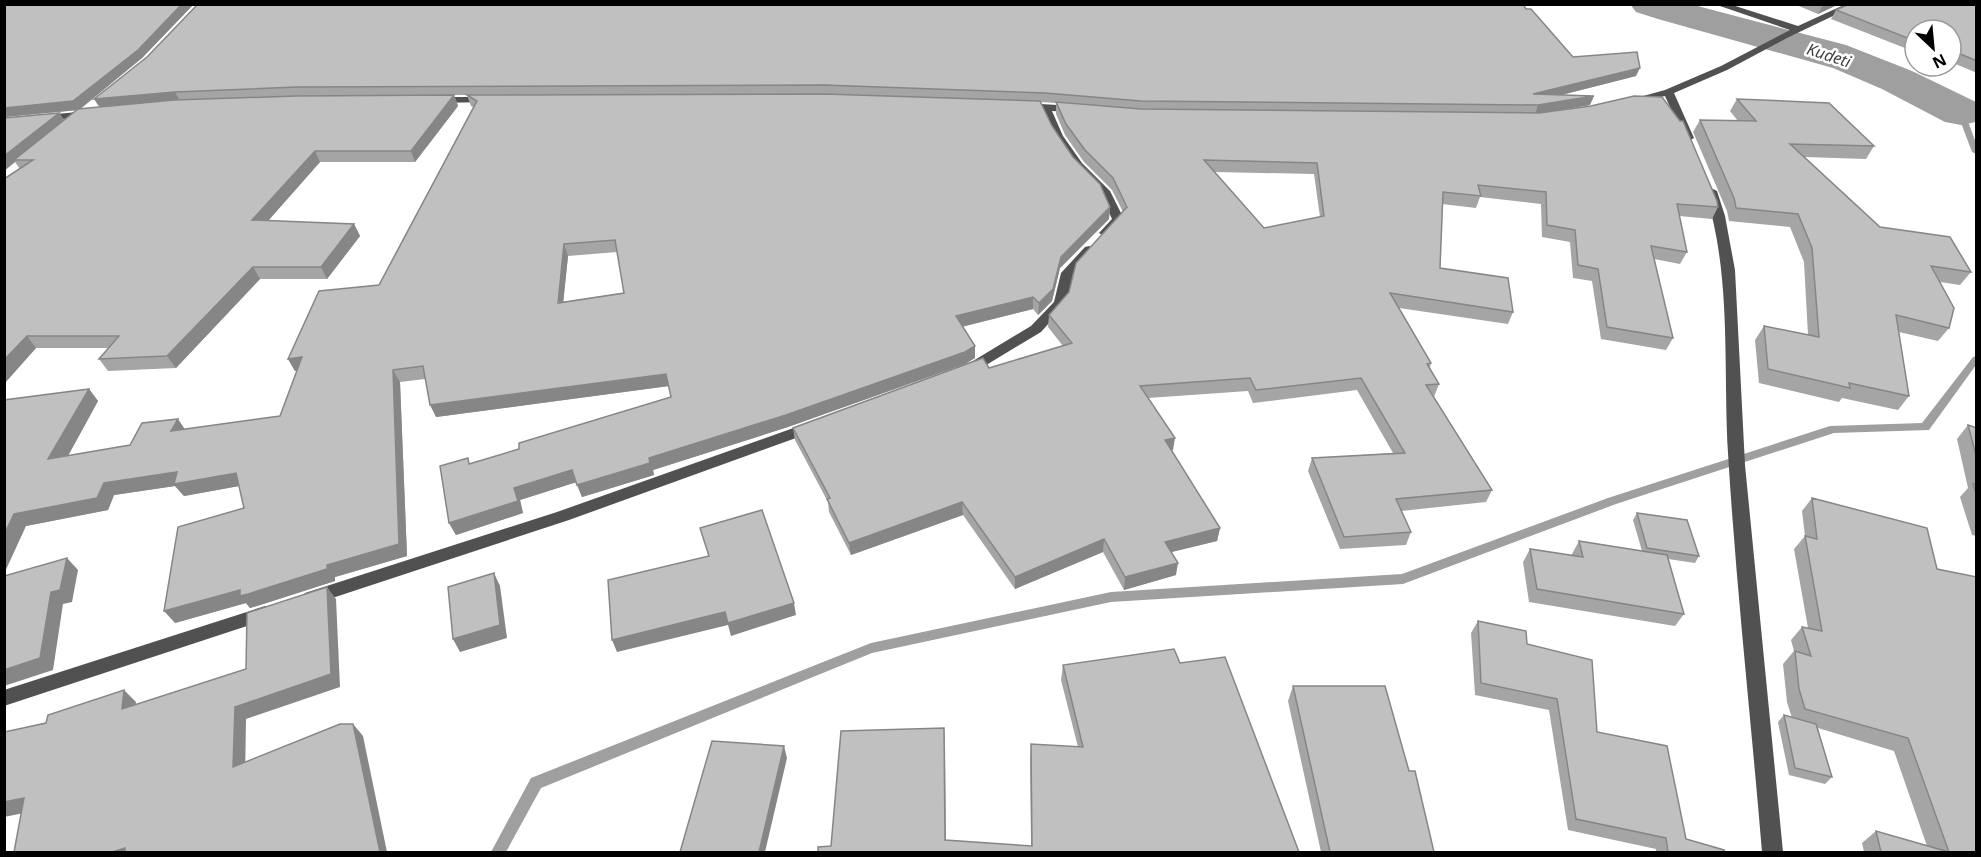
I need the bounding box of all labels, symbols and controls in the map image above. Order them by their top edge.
north arrow [1903,18,1963,78]
water label: Kudeti [1804,38,1855,73]
text: N [1929,49,1950,74]

